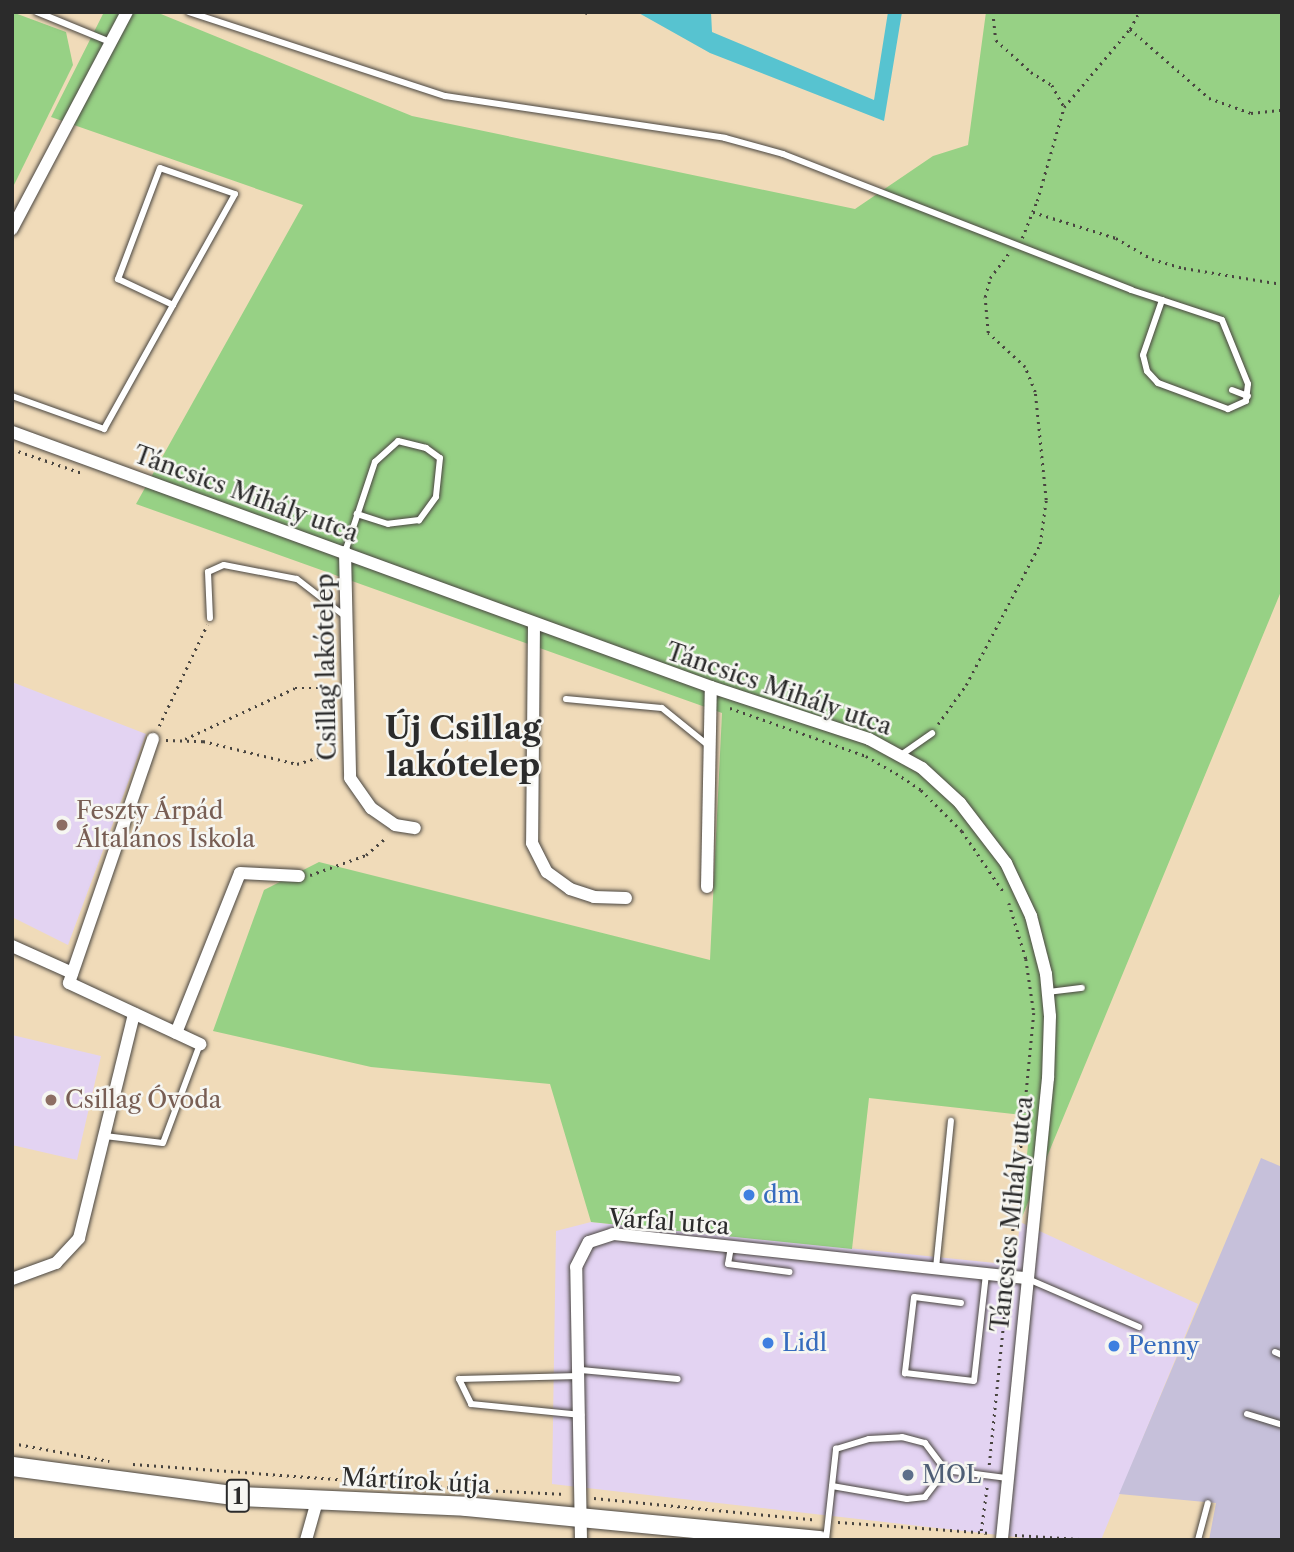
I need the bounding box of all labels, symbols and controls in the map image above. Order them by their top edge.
street label: Táncsics Mihály utca [129,440,363,548]
street label: Csillag lakótelep [310,573,342,761]
street label: Táncsics Mihály utca [662,637,896,741]
district label: Új Csillag lakótelep [385,710,541,785]
place label: Feszty Árpád Általános Iskola [76,797,255,853]
marker: Feszty Árpád Általános Iskola [54,817,70,833]
place label: Csillag Óvoda [65,1086,222,1114]
marker: Csillag Óvoda [43,1092,59,1108]
street label: Táncsics Mihály utca [985,1094,1039,1334]
place label: dm [763,1181,800,1209]
marker: dm [741,1187,757,1203]
street label: Várfal utca [608,1203,730,1241]
place label: Lidl [782,1329,827,1357]
place label: Penny [1128,1332,1199,1360]
marker: Lidl [760,1335,776,1351]
marker: Penny [1106,1338,1122,1354]
place label: MOL [922,1461,981,1489]
street label: Mártírok útja [340,1463,492,1499]
marker: MOL [900,1467,916,1483]
road number: 1 [226,1476,250,1516]

